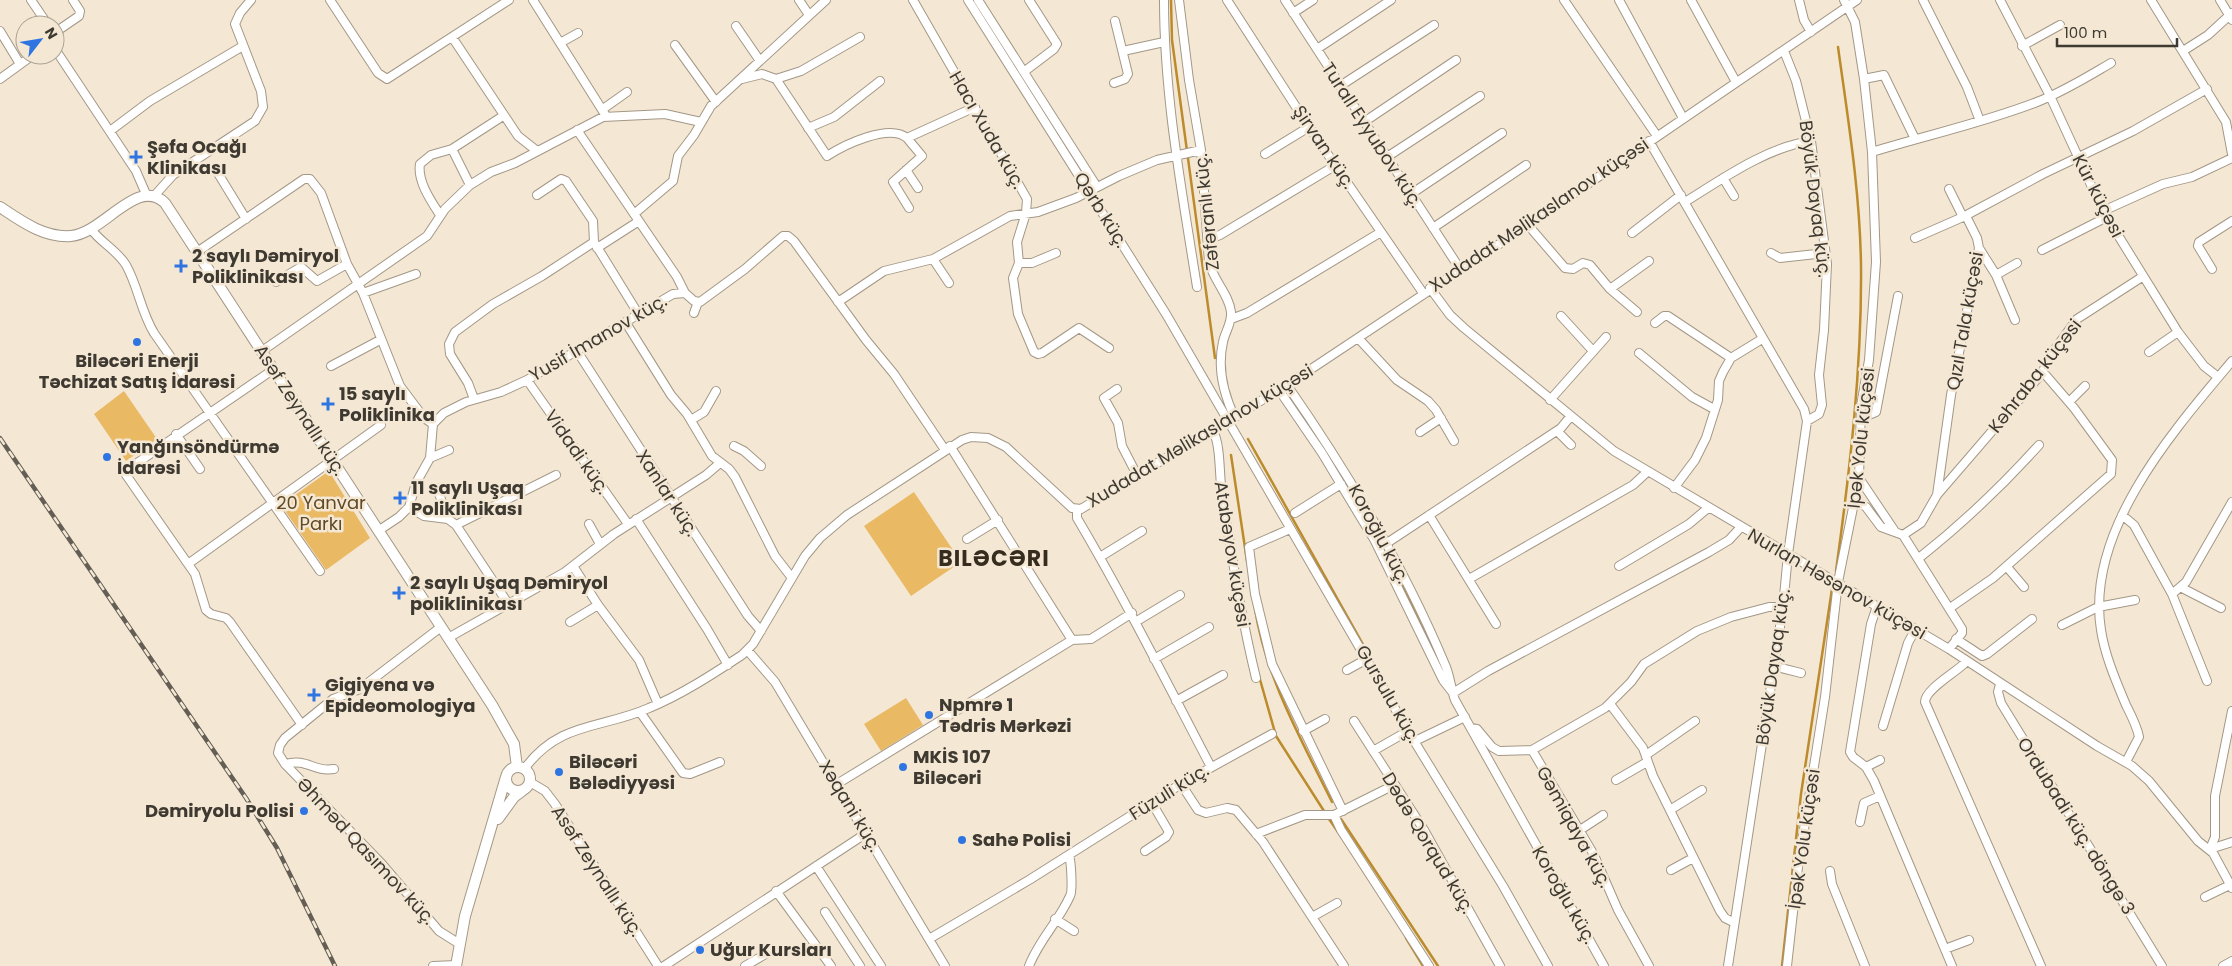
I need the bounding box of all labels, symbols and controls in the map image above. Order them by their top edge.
north arrow [15,15,65,65]
scale bar [2057,15,2177,47]
text: 100 m [2064,22,2107,43]
text: N [40,24,62,43]
street label: Turall Eyyubov küç. [1316,57,1429,212]
street label: Hacı Xuda küç. [944,66,1031,193]
street label: Şirvan küç. [1287,100,1362,193]
street label: Böyük Dayaq küç. [1793,119,1838,279]
street label: Xudadat Məlikaslanov küçəsi [1424,131,1654,298]
place label: Şəfa Ocağı Klinikası [147,134,247,180]
marker: Şəfa Ocağı Klinikası [129,150,143,164]
street label: Kür küçəsi [2067,150,2130,242]
street label: Zəfəranlı küç. [1188,152,1225,272]
street label: Qərb küç. [1068,167,1134,252]
place label: 2 saylı Dəmiryol Poliklinikası [192,243,339,289]
street label: Qızıl Tala küçəsi [1940,250,1989,392]
marker: 2 saylı Dəmiryol Poliklinikası [174,259,188,273]
street label: Yusif İmanov küç. [524,288,671,387]
street label: Kəhraba küçəsi [1982,314,2087,438]
marker: Biləcəri Enerji Təchizat Satış İdarəsi [131,336,143,348]
street label: Asəf Zeynallı küç. [249,339,352,480]
place label: Biləcəri Enerji Təchizat Satış İdarəsi [39,348,235,394]
street label: Xudadat Məlikaslanov küçəsi [1082,358,1318,513]
street label: İpək Yolu küçəsi [1841,366,1880,510]
place label: 15 saylı Poliklinika [339,381,435,427]
marker: 15 saylı Poliklinika [321,397,335,411]
street label: Vidadi küç. [539,404,616,499]
place label: Yanğınsöndürmə İdarəsi [117,434,279,480]
street label: Xanlar küç. [630,445,705,541]
marker: Yanğınsöndürmə İdarəsi [101,451,113,463]
place label: 11 saylı Uşaq Poliklinikası [411,475,524,521]
street label: Atabəyov küçəsi [1209,479,1256,629]
street label: Koroğlu küç. [1343,480,1416,588]
park label: 20 Yanvar Parkı [276,490,366,536]
marker: 11 saylı Uşaq Poliklinikası [393,491,407,505]
street label: Nurlan Həsənov küçəsi [1743,522,1931,645]
district label: BILƏCƏRI [938,543,1050,574]
place label: 2 saylı Uşaq Dəmiryol poliklinikası [410,570,608,616]
marker: 2 saylı Uşaq Dəmiryol poliklinikası [392,586,406,600]
street label: Böyük Dayaq küç. [1749,587,1796,747]
street label: Gursulu küç. [1350,640,1427,747]
place label: Gigiyena və Epideomologiya [325,672,475,718]
marker: Gigiyena və Epideomologiya [307,688,321,702]
place label: Npmrə 1 Tədris Mərkəzi [939,692,1072,738]
marker: Npmrə 1 Tədris Mərkəzi [923,709,935,721]
street label: Ordubadi küç. döngə 3 [2012,732,2141,919]
place label: MKİS 107 Biləcəri [913,744,991,790]
place label: Biləcəri Bələdiyyəsi [569,749,675,795]
street label: Xəqani küç. [813,755,888,856]
street label: Füzuli küç. [1124,757,1213,826]
marker: MKİS 107 Biləcəri [897,761,909,773]
street label: Gəmiqaya küç. [1531,762,1618,892]
marker: Biləcəri Bələdiyyəsi [553,766,565,778]
street label: Dədə Qorqud küç. [1376,767,1481,918]
street label: İpək Yolu küçəsi [1781,767,1826,911]
street label: Əhməd Qasımov küç. [291,772,441,930]
place label: Dəmiryolu Polisi [145,798,294,823]
street label: Asəf Zeynallı küç. [546,800,649,941]
marker: Dəmiryolu Polisi [298,805,310,817]
place label: Sahə Polisi [972,827,1071,852]
marker: Sahə Polisi [956,834,968,846]
street label: Koroğlu küç. [1526,841,1603,948]
place label: Uğur Kursları [710,937,832,962]
marker: Uğur Kursları [694,944,706,956]

